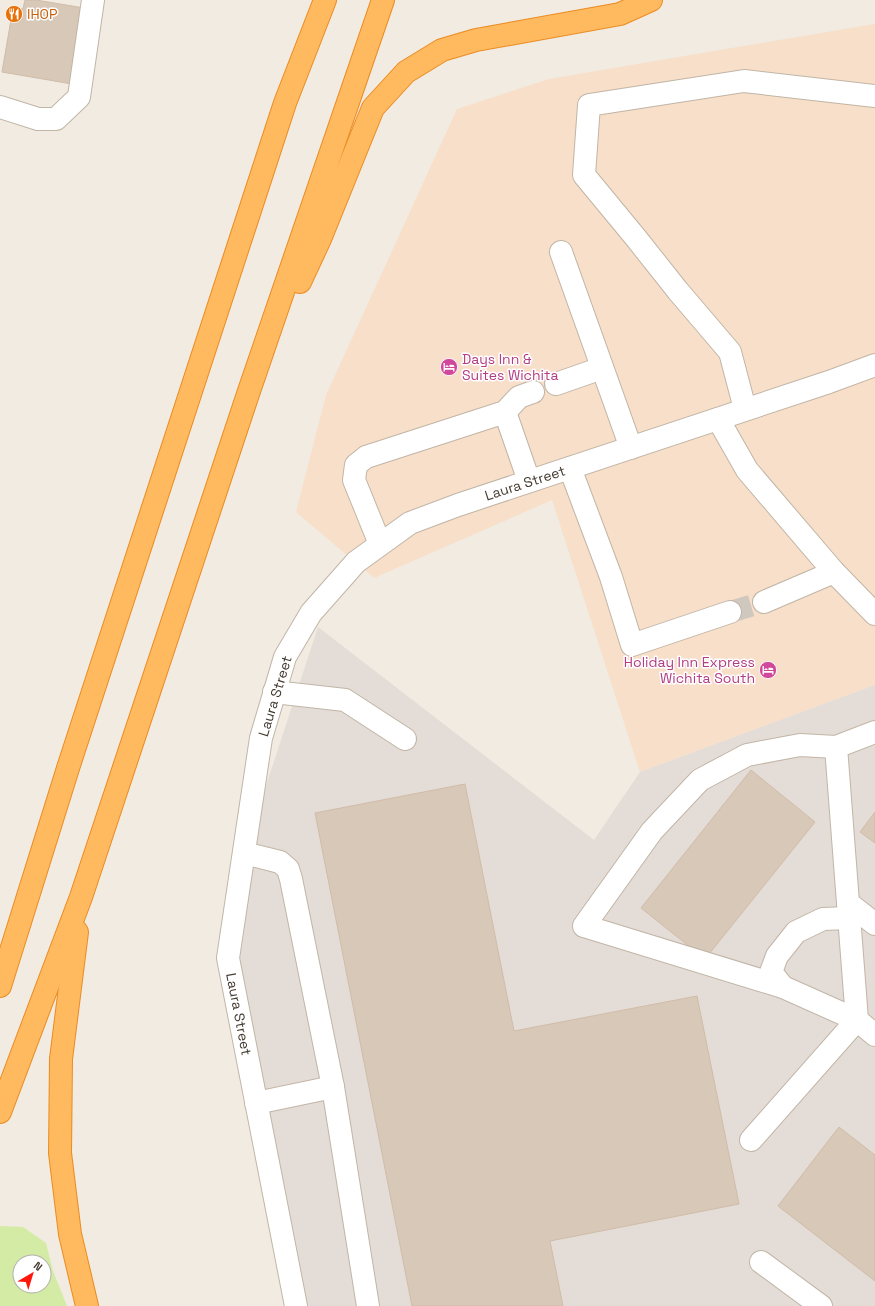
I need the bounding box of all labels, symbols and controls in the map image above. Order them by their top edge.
restaurant icon: IHOP [4,4,24,24]
place label: IHOP [27,5,57,23]
place label: Days Inn & Suites Wichita [462,350,558,384]
hotel icon: Days Inn & Suites Wichita [439,357,459,377]
street label: Laura Street [482,462,568,504]
street label: Laura Street [254,653,296,739]
place label: Holiday Inn Express Wichita South [624,653,755,687]
hotel icon: Holiday Inn Express Wichita South [758,660,778,680]
street label: Laura Street [222,971,256,1057]
north arrow [12,1254,52,1294]
text: N [31,1258,45,1274]

